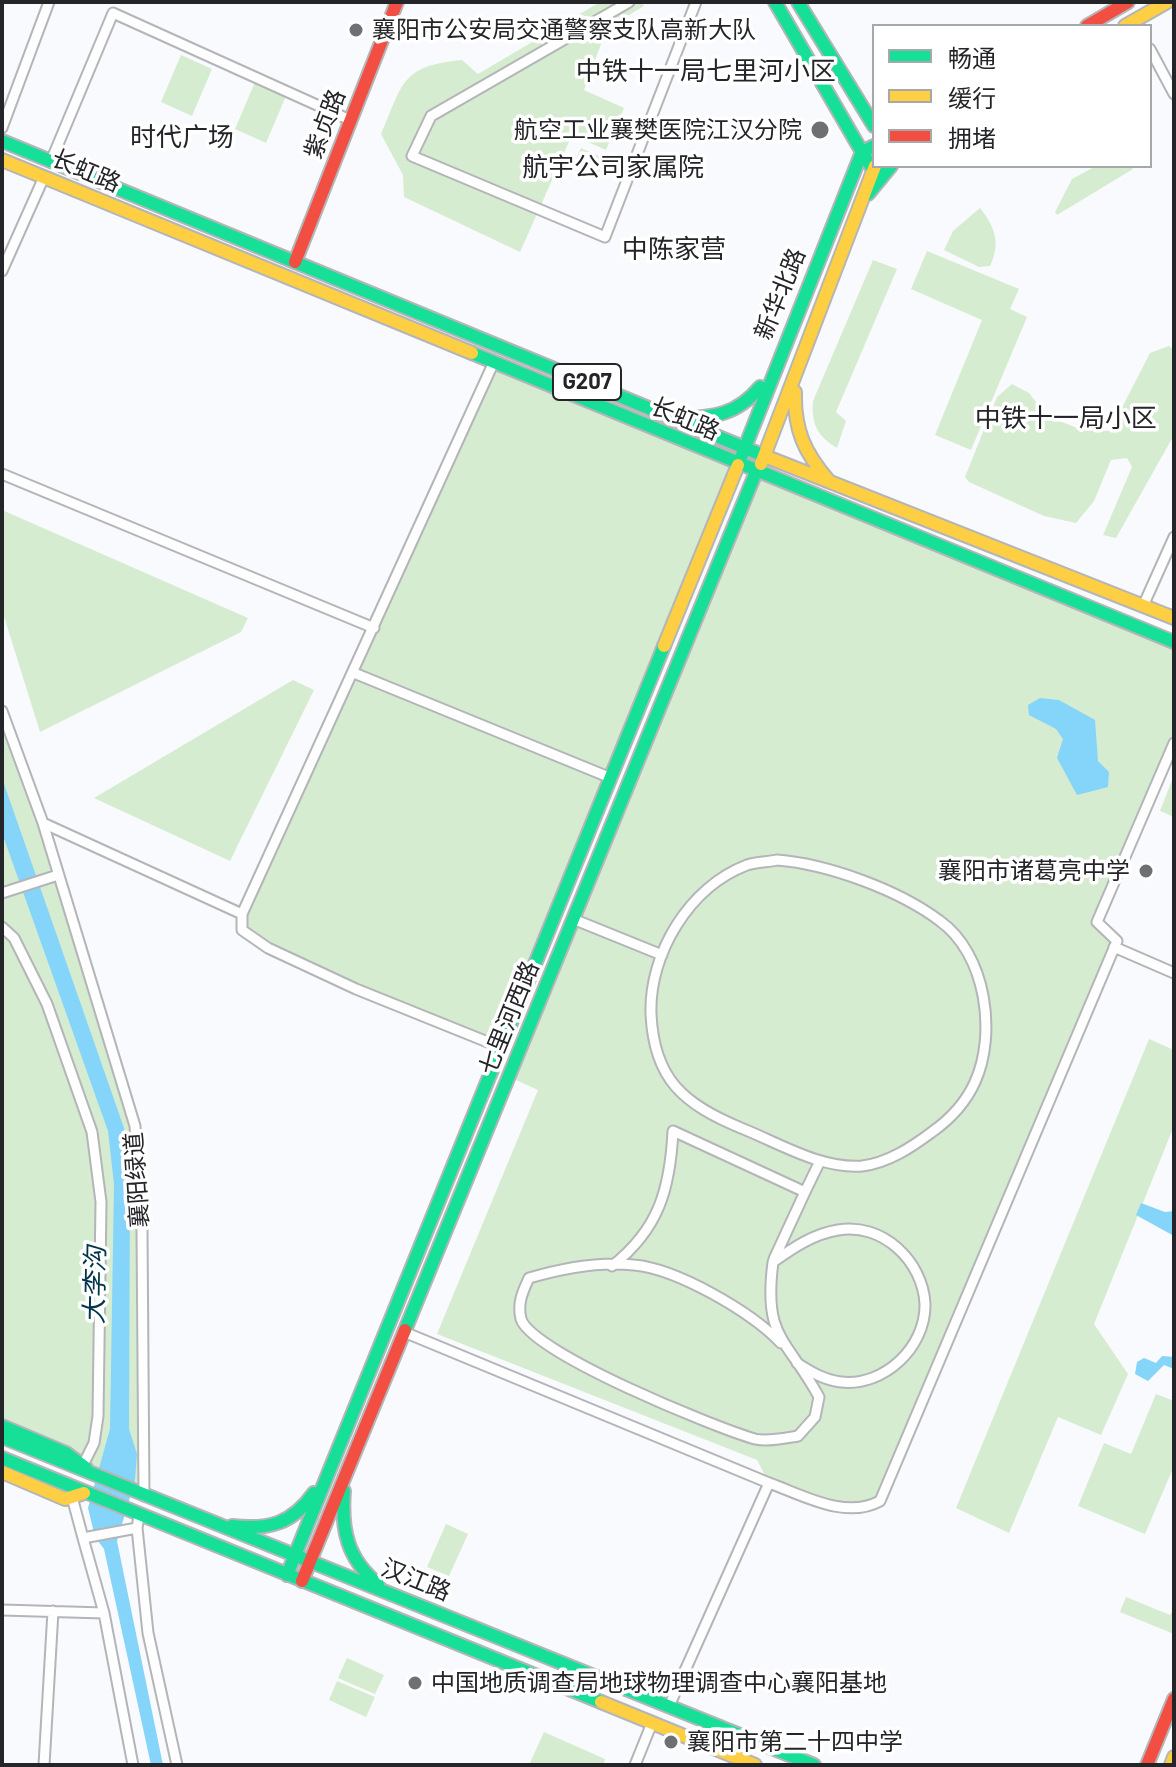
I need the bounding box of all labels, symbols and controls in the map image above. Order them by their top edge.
place label: 襄阳市公安局交通警察支队高新大队 [372,16,756,44]
marker: 襄阳市公安局交通警察支队高新大队 [347,21,365,39]
legend [872,24,1152,168]
text: 畅通 [948,43,996,72]
district label: 中铁十一局七里河小区 [576,55,836,87]
text: 缓行 [948,83,996,112]
street label: 紫贞路 [299,85,351,163]
place label: 航空工业襄樊医院江汉分院 [514,116,802,144]
marker: 航空工业襄樊医院江汉分院 [809,119,831,141]
district label: 时代广场 [130,121,234,153]
text: 拥堵 [948,123,996,152]
street label: 长虹路 [47,144,125,198]
district label: 航宇公司家属院 [522,151,704,183]
district label: 中陈家营 [622,233,726,265]
street label: 新华北路 [749,244,811,344]
road number: G207 [553,364,621,400]
street label: 长虹路 [646,392,724,446]
district label: 中铁十一局小区 [975,402,1157,434]
place label: 襄阳市诸葛亮中学 [938,857,1130,885]
marker: 襄阳市诸葛亮中学 [1137,862,1155,880]
street label: 七里河西路 [473,957,545,1079]
street label: 襄阳绿道 [119,1131,155,1229]
water label: 大李沟 [79,1246,111,1324]
street label: 汉江路 [377,1553,455,1607]
place label: 中国地质调查局地球物理调查中心襄阳基地 [431,1669,887,1697]
marker: 中国地质调查局地球物理调查中心襄阳基地 [406,1674,424,1692]
place label: 襄阳市第二十四中学 [687,1728,903,1756]
marker: 襄阳市第二十四中学 [662,1733,680,1751]

